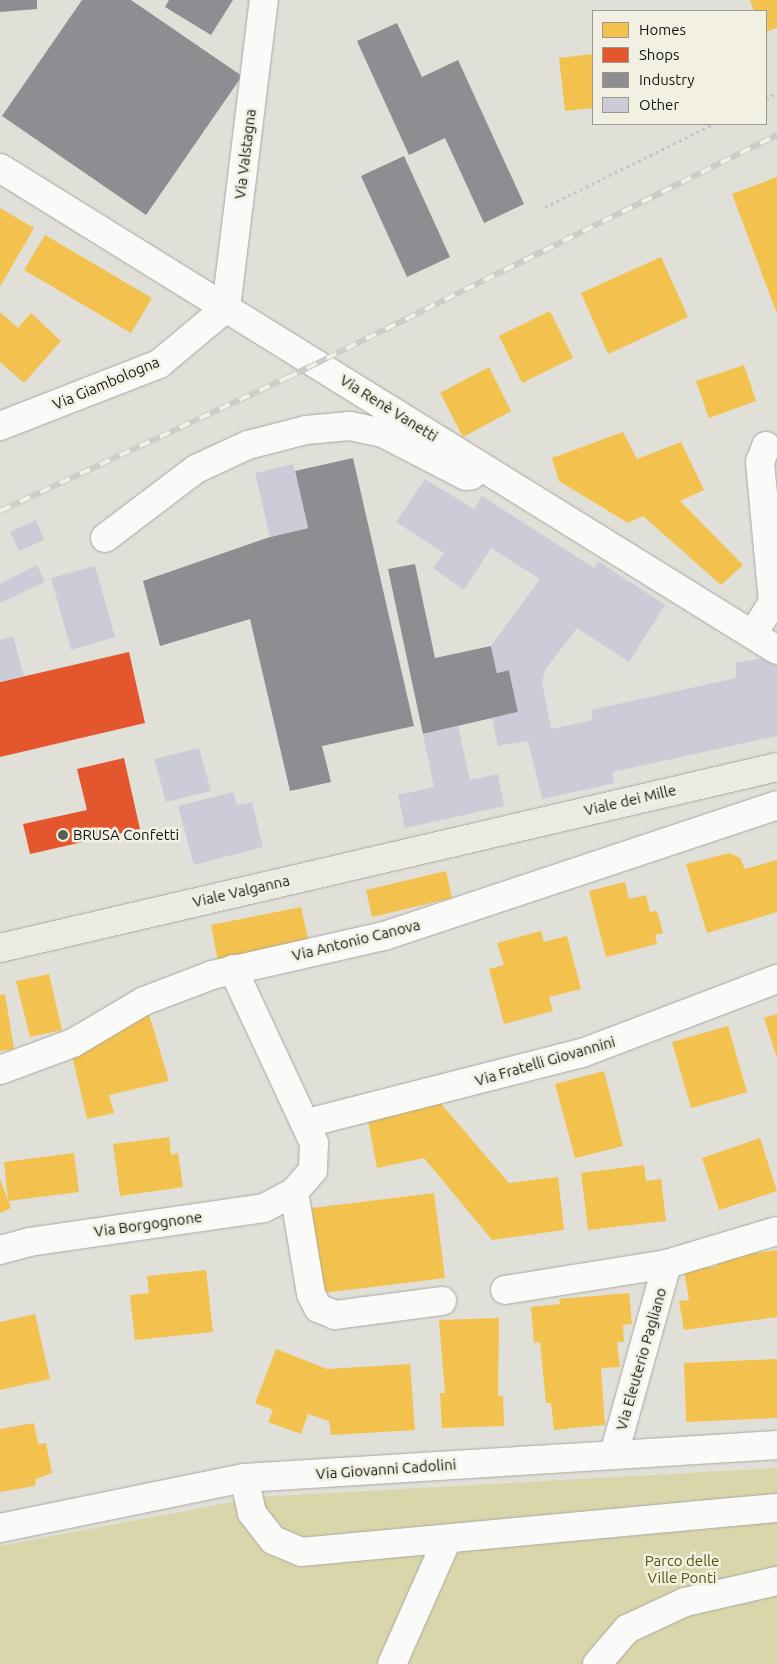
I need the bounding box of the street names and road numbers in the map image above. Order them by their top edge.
street label: Via Valstagna [231,108,259,200]
street label: Via Giambologna [50,352,162,414]
street label: Via Renè Vanetti [337,371,441,445]
street label: Viale dei Mille [582,781,678,819]
street label: Viale Valganna [191,871,291,911]
street label: Via Antonio Canova [290,915,422,965]
street label: Via Fratelli Giovannini [473,1032,617,1090]
street label: Via Borgognone [93,1208,203,1240]
street label: Via Eleuterio Pagliano [612,1286,670,1432]
street label: Via Giovanni Cadolini [315,1455,457,1483]

